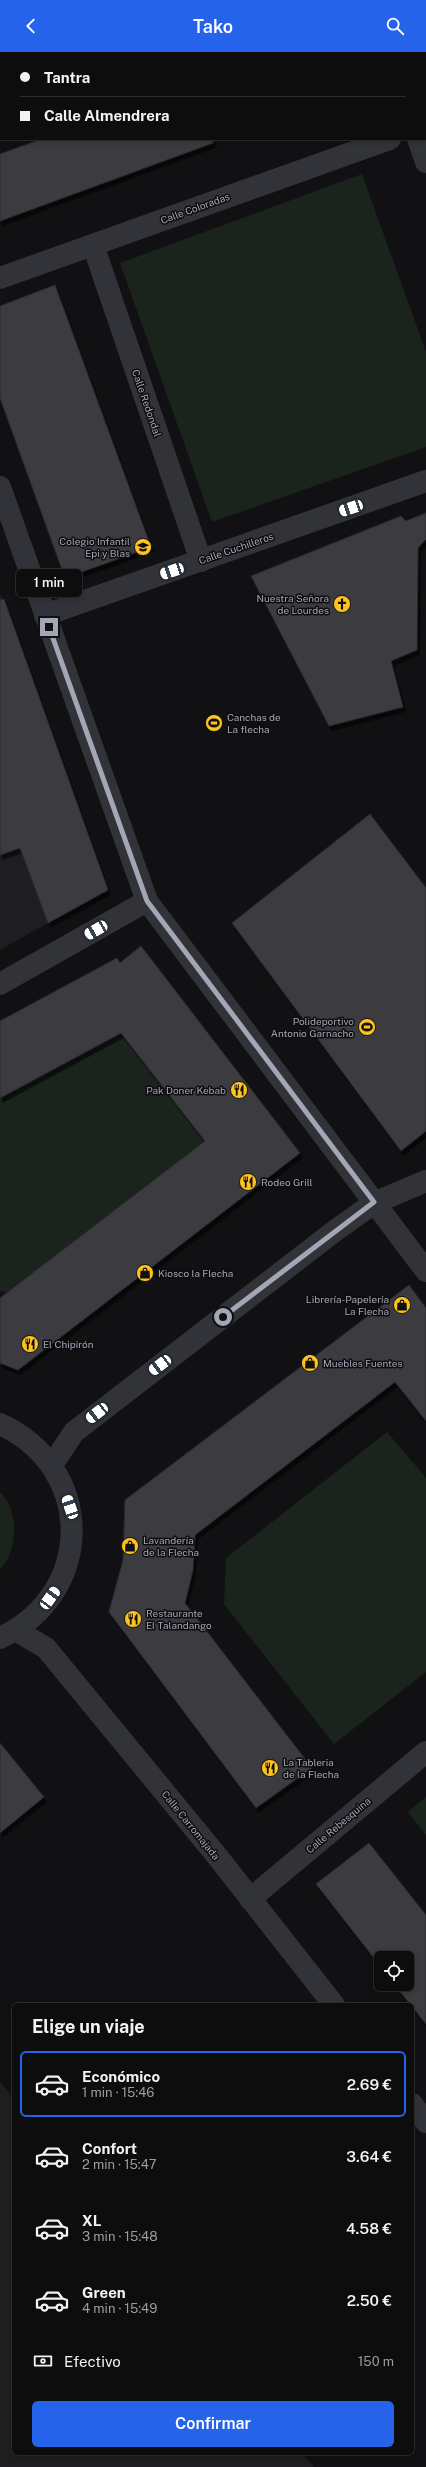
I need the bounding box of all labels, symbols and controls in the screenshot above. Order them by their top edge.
icon: back [20,15,42,37]
icon: search [384,15,406,37]
text: Tako [193,16,233,37]
text: Tantra [44,69,90,86]
text: Calle Almendrera [44,107,169,124]
street label: Calle Coloradas [159,190,231,226]
street label: Calle Redondal [130,368,164,438]
car [338,498,364,518]
street label: Calle Cuchilleros [197,530,275,566]
place label: Colegio Infantil Epi y Blas [59,535,130,559]
school or university icon: Colegio Infantil Epi y Blas [133,537,153,557]
car [159,561,185,581]
callout: 1 min [16,569,82,597]
text: 1 min [34,575,64,590]
place label: Nuestra Señora de Lourdes [256,592,329,616]
church icon: Nuestra Señora de Lourdes [332,594,352,614]
route end [40,618,58,636]
place label: Canchas de La flecha [227,711,281,735]
sports icon: Canchas de La flecha [204,713,224,733]
car [83,919,109,941]
place label: Polideportivo Antonio Garnacho [271,1015,354,1039]
sports icon: Polideportivo Antonio Garnacho [357,1017,377,1037]
restaurant icon: Pak Doner Kebab [229,1080,249,1100]
place label: Pak Doner Kebab [146,1084,226,1096]
restaurant icon: Rodeo Grill [238,1172,258,1192]
place label: Rodeo Grill [261,1176,313,1188]
shop icon: Kiosco la Flecha [135,1263,155,1283]
place label: Kiosco la Flecha [158,1267,233,1279]
place label: Librería-Papelería La Flecha [306,1293,389,1317]
shop icon: Librería-Papelería La Flecha [392,1295,412,1315]
route start [214,1308,232,1326]
restaurant icon: El Chipirón [20,1334,40,1354]
place label: El Chipirón [43,1338,94,1350]
car [147,1353,173,1377]
shop icon: Muebles Fuentes [300,1353,320,1373]
place label: Muebles Fuentes [323,1357,402,1369]
car [84,1401,110,1425]
car [60,1494,80,1520]
place label: Lavandería de la Flecha [143,1534,199,1558]
shop icon: Lavandería de la Flecha [120,1536,140,1556]
car [38,1585,62,1611]
place label: Restaurante El Talandango [146,1607,212,1631]
restaurant icon: Restaurante El Talandango [123,1609,143,1629]
place label: La Tableria de la Flecha [283,1756,339,1780]
restaurant icon: La Tableria de la Flecha [260,1758,280,1778]
street label: Calle Carromajada [159,1788,223,1862]
street label: Calle Rebesquina [303,1794,373,1856]
map controls [374,1951,414,1991]
button: locate [374,1951,414,1991]
text: Elige un viaje [32,2016,145,2037]
icon: car [34,2066,70,2102]
text: Económico [82,2068,160,2085]
text: 2.69 € [347,2076,392,2093]
text: 1 min · 15:46 [82,2085,154,2100]
icon: car [34,2138,70,2174]
text: Confort [82,2140,137,2157]
text: 3.64 € [346,2148,392,2165]
text: 2 min · 15:47 [82,2157,157,2172]
icon: car [34,2210,70,2246]
text: XL [82,2212,101,2229]
text: 4.58 € [346,2220,392,2237]
text: 3 min · 15:48 [82,2229,158,2244]
icon: car [34,2282,70,2318]
text: Green [82,2284,126,2301]
text: 2.50 € [347,2292,392,2309]
text: 4 min · 15:49 [82,2301,157,2316]
icon: cash [32,2350,54,2372]
text: Efectivo [64,2353,121,2370]
text: 150 m [358,2354,394,2369]
button: Confirmar [32,2401,394,2447]

